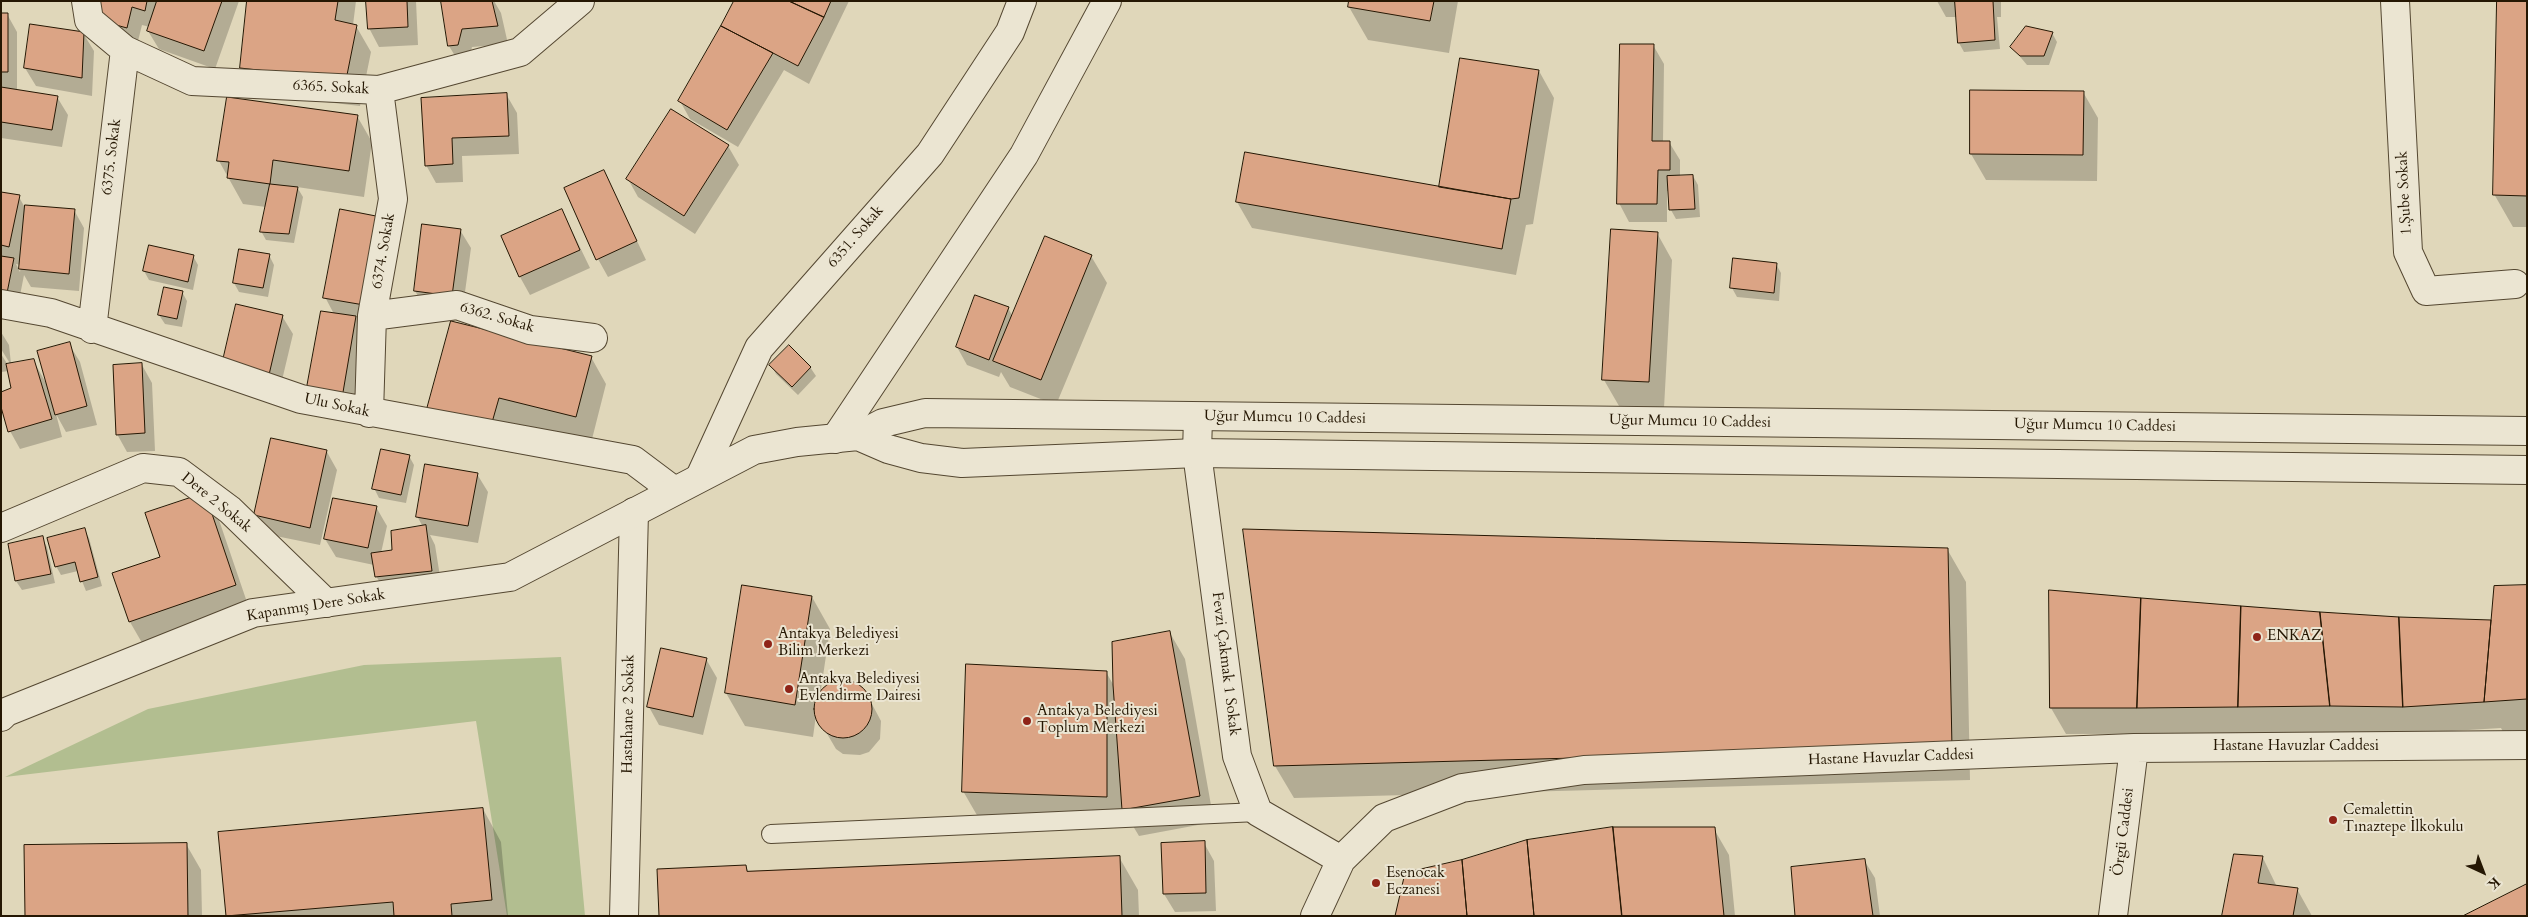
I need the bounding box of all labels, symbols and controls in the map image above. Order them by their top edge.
street label: 6365. Sokak [292,77,370,99]
street label: 6375. Sokak [98,118,126,196]
street label: 1.Şube Sokak [2394,150,2416,236]
street label: 6351. Sokak [824,202,888,272]
street label: 6374. Sokak [368,212,400,290]
street label: 6362. Sokak [458,299,536,337]
street label: Ulu Sokak [303,390,371,422]
street label: Uğur Mumcu 10 Caddesi [1204,408,1366,428]
street label: Uğur Mumcu 10 Caddesi [1609,412,1771,432]
street label: Uğur Mumcu 10 Caddesi [2014,416,2176,436]
street label: Dere 2 Sokak [177,469,255,537]
street label: Kapanmış Dere Sokak [245,586,387,626]
street label: Fevzi Çakmak 1 Sokak [1207,591,1243,737]
place label: Antakya Belediyesi Bilim Merkezi [778,626,899,661]
place label: ENKAZ [2267,628,2322,646]
marker: ENKAZ [2251,631,2263,643]
marker: Antakya Belediyesi Bilim Merkezi [762,638,774,650]
street label: Hastahane 2 Sokak [619,654,639,774]
place label: Antakya Belediyesi Evlendirme Dairesi [799,671,921,706]
marker: Antakya Belediyesi Evlendirme Dairesi [783,683,795,695]
place label: Antakya Belediyesi Toplum Merkezi [1037,703,1158,738]
marker: Antakya Belediyesi Toplum Merkezi [1021,715,1033,727]
street label: Hastane Havuzlar Caddesi [2213,738,2379,756]
street label: Hastane Havuzlar Caddesi [1808,746,1974,770]
street label: Örgü Caddesi [2110,787,2138,877]
place label: Cemalettin Tınaztepe İlkokulu [2343,802,2464,837]
marker: Cemalettin Tınaztepe İlkokulu [2327,814,2339,826]
north arrow [2458,847,2508,897]
place label: Esenocak Eczanesi [1386,865,1445,900]
text: K [2483,873,2504,894]
marker: Esenocak Eczanesi [1370,877,1382,889]

